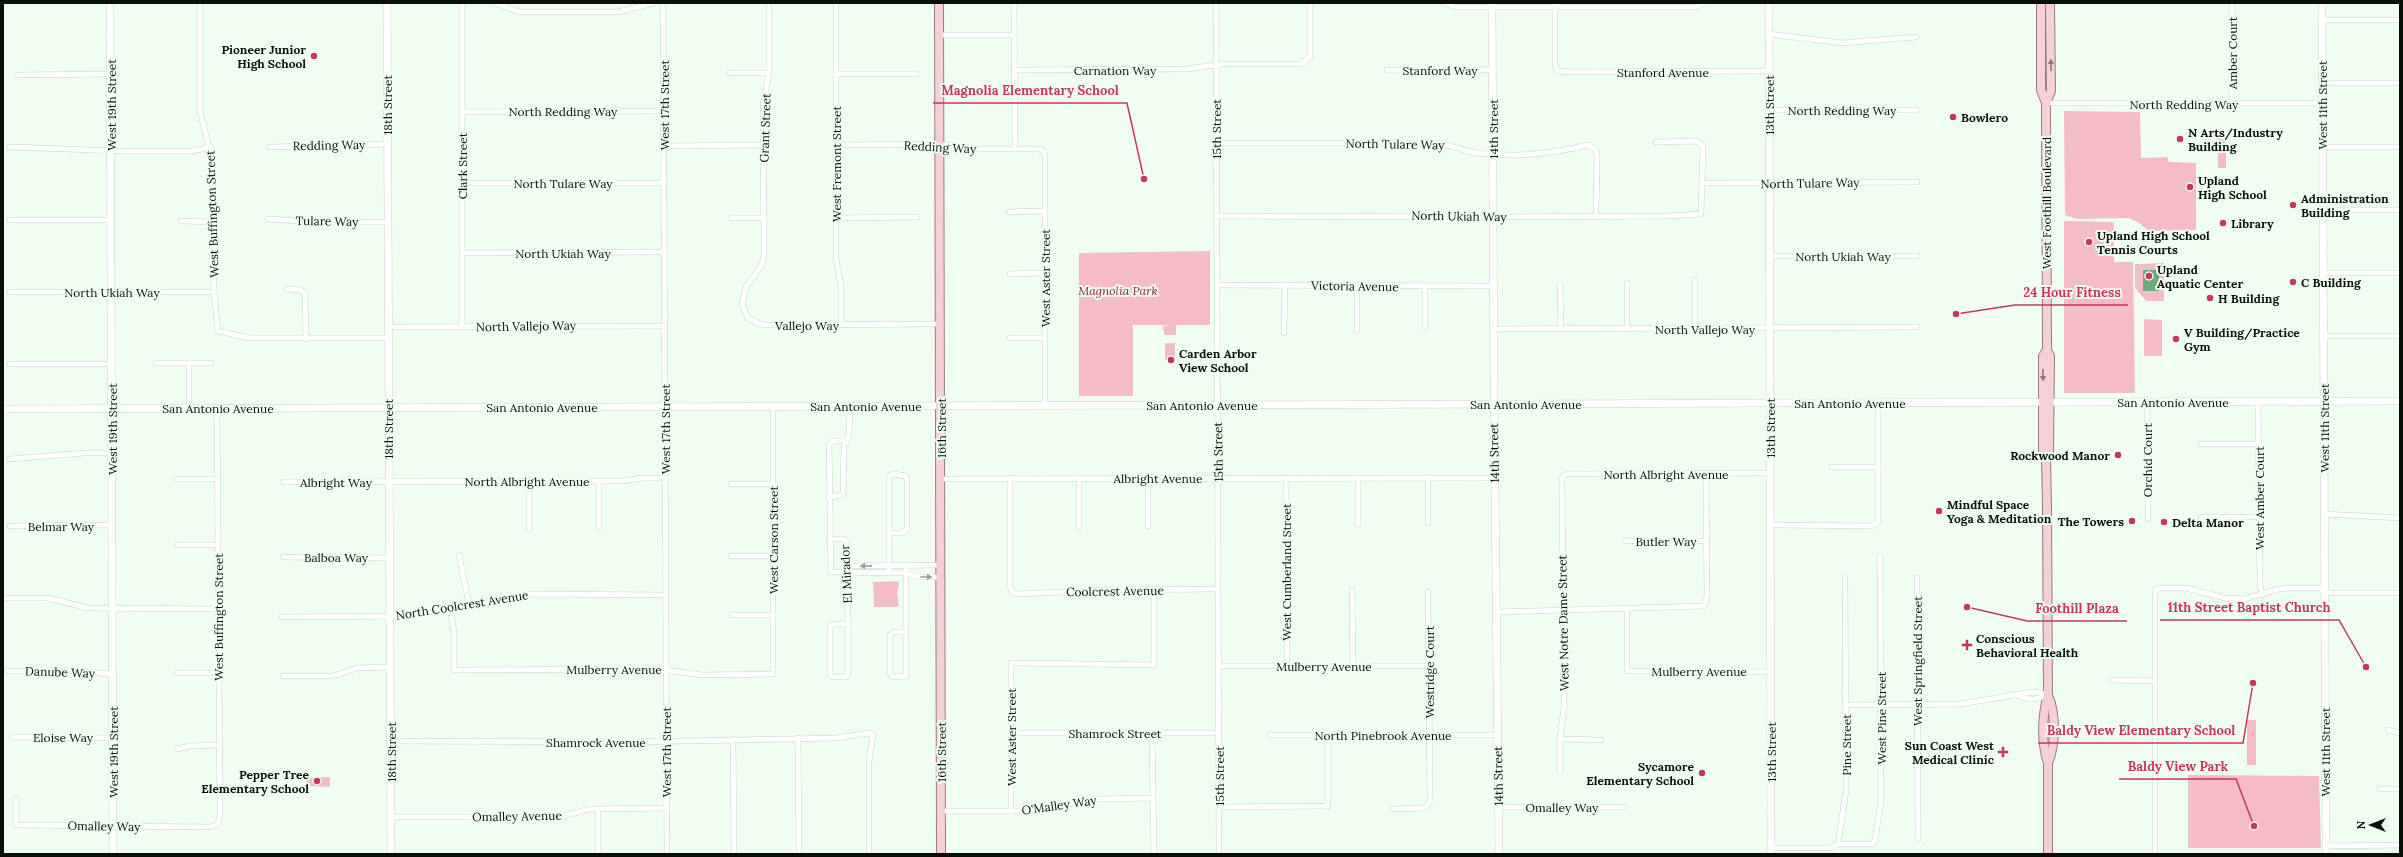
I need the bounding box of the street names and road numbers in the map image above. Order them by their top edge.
street label: Amber Court [2225,16,2240,90]
street label: West 19th Street [104,59,119,151]
street label: West 17th Street [657,60,672,150]
street label: West 11th Street [2315,60,2330,150]
street label: Carnation Way [1074,63,1157,78]
street label: Stanford Way [1402,63,1478,78]
street label: Stanford Avenue [1617,65,1710,80]
street label: 18th Street [380,75,395,135]
street label: 13th Street [1762,75,1777,135]
street label: Grant Street [756,93,774,163]
street label: North Redding Way [2130,97,2239,112]
street label: 15th Street [1209,99,1224,159]
street label: 14th Street [1486,99,1501,159]
street label: North Redding Way [1788,103,1897,118]
street label: North Redding Way [509,104,618,119]
street label: West Fremont Street [829,106,844,222]
street label: Clark Street [455,132,470,199]
street label: North Tulare Way [1345,136,1445,152]
street label: Redding Way [293,137,366,153]
street label: West Foothill Boulevard [2039,137,2054,269]
street label: Redding Way [903,138,977,156]
street label: West Buffington Street [202,150,222,278]
street label: North Tulare Way [1760,175,1860,191]
street label: North Tulare Way [513,176,613,191]
street label: North Ukiah Way [1411,208,1508,224]
street label: Tulare Way [295,213,359,229]
street label: West Aster Street [1038,229,1053,327]
street label: North Ukiah Way [515,246,611,261]
street label: North Ukiah Way [1795,249,1891,264]
street label: Victoria Avenue [1310,278,1399,294]
street label: North Ukiah Way [64,285,160,300]
street label: North Vallejo Way [476,318,577,334]
street label: Vallejo Way [774,318,840,333]
street label: North Vallejo Way [1655,322,1756,337]
street label: West 19th Street [105,383,120,475]
street label: West 11th Street [2317,383,2332,473]
street label: West 17th Street [658,384,673,474]
street label: San Antonio Avenue [2117,395,2229,410]
street label: San Antonio Avenue [1794,396,1906,411]
street label: 16th Street [934,397,949,458]
street label: San Antonio Avenue [1470,397,1582,412]
street label: San Antonio Avenue [1146,398,1258,413]
street label: 13th Street [1763,398,1778,458]
street label: 18th Street [381,399,396,459]
street label: San Antonio Avenue [810,399,922,414]
street label: San Antonio Avenue [486,400,598,415]
street label: San Antonio Avenue [162,401,274,416]
street label: 15th Street [1210,422,1226,482]
street label: Orchid Court [2140,422,2155,497]
street label: 14th Street [1486,423,1502,483]
street label: West Amber Court [2252,446,2267,550]
street label: North Albright Avenue [1603,467,1729,482]
street label: Albright Avenue [1113,471,1203,486]
street label: North Albright Avenue [464,474,590,489]
street label: Albright Way [299,475,373,490]
street label: West Carson Street [766,486,781,594]
street label: West Cumberland Street [1279,503,1294,641]
street label: Belmar Way [28,519,95,534]
street label: Butler Way [1635,534,1697,549]
street label: El Mirador [837,543,855,604]
street label: Balboa Way [304,550,369,565]
street label: West Buffington Street [211,553,226,681]
street label: West Notre Dame Street [1554,554,1572,691]
street label: Coolcrest Avenue [1066,583,1165,599]
street label: North Coolcrest Avenue [395,587,530,623]
street label: West Springfield Street [1910,596,1925,726]
street label: Westridge Court [1422,625,1437,718]
street label: Mulberry Avenue [1276,659,1372,674]
street label: Mulberry Avenue [566,662,662,677]
street label: Danube Way [25,663,96,681]
street label: Mulberry Avenue [1651,664,1747,679]
street label: West Pine Street [1874,671,1889,764]
street label: West Aster Street [1004,688,1019,786]
street label: West 19th Street [106,706,121,798]
street label: West 17th Street [659,707,674,797]
street label: West 11th Street [2318,707,2333,797]
street label: Pine Street [1839,714,1854,776]
street label: 16th Street [934,721,949,782]
street label: 18th Street [384,722,399,782]
street label: 13th Street [1764,722,1779,782]
street label: Shamrock Street [1068,726,1162,741]
street label: North Pinebrook Avenue [1314,728,1452,743]
street label: Eloise Way [33,730,94,745]
street label: Shamrock Avenue [546,735,646,750]
street label: 15th Street [1212,746,1227,806]
street label: 14th Street [1490,746,1506,806]
street label: O'Malley Way [1021,792,1098,818]
street label: Omalley Way [1526,800,1599,815]
street label: Omalley Avenue [472,808,562,824]
street label: Omalley Way [67,818,141,834]

